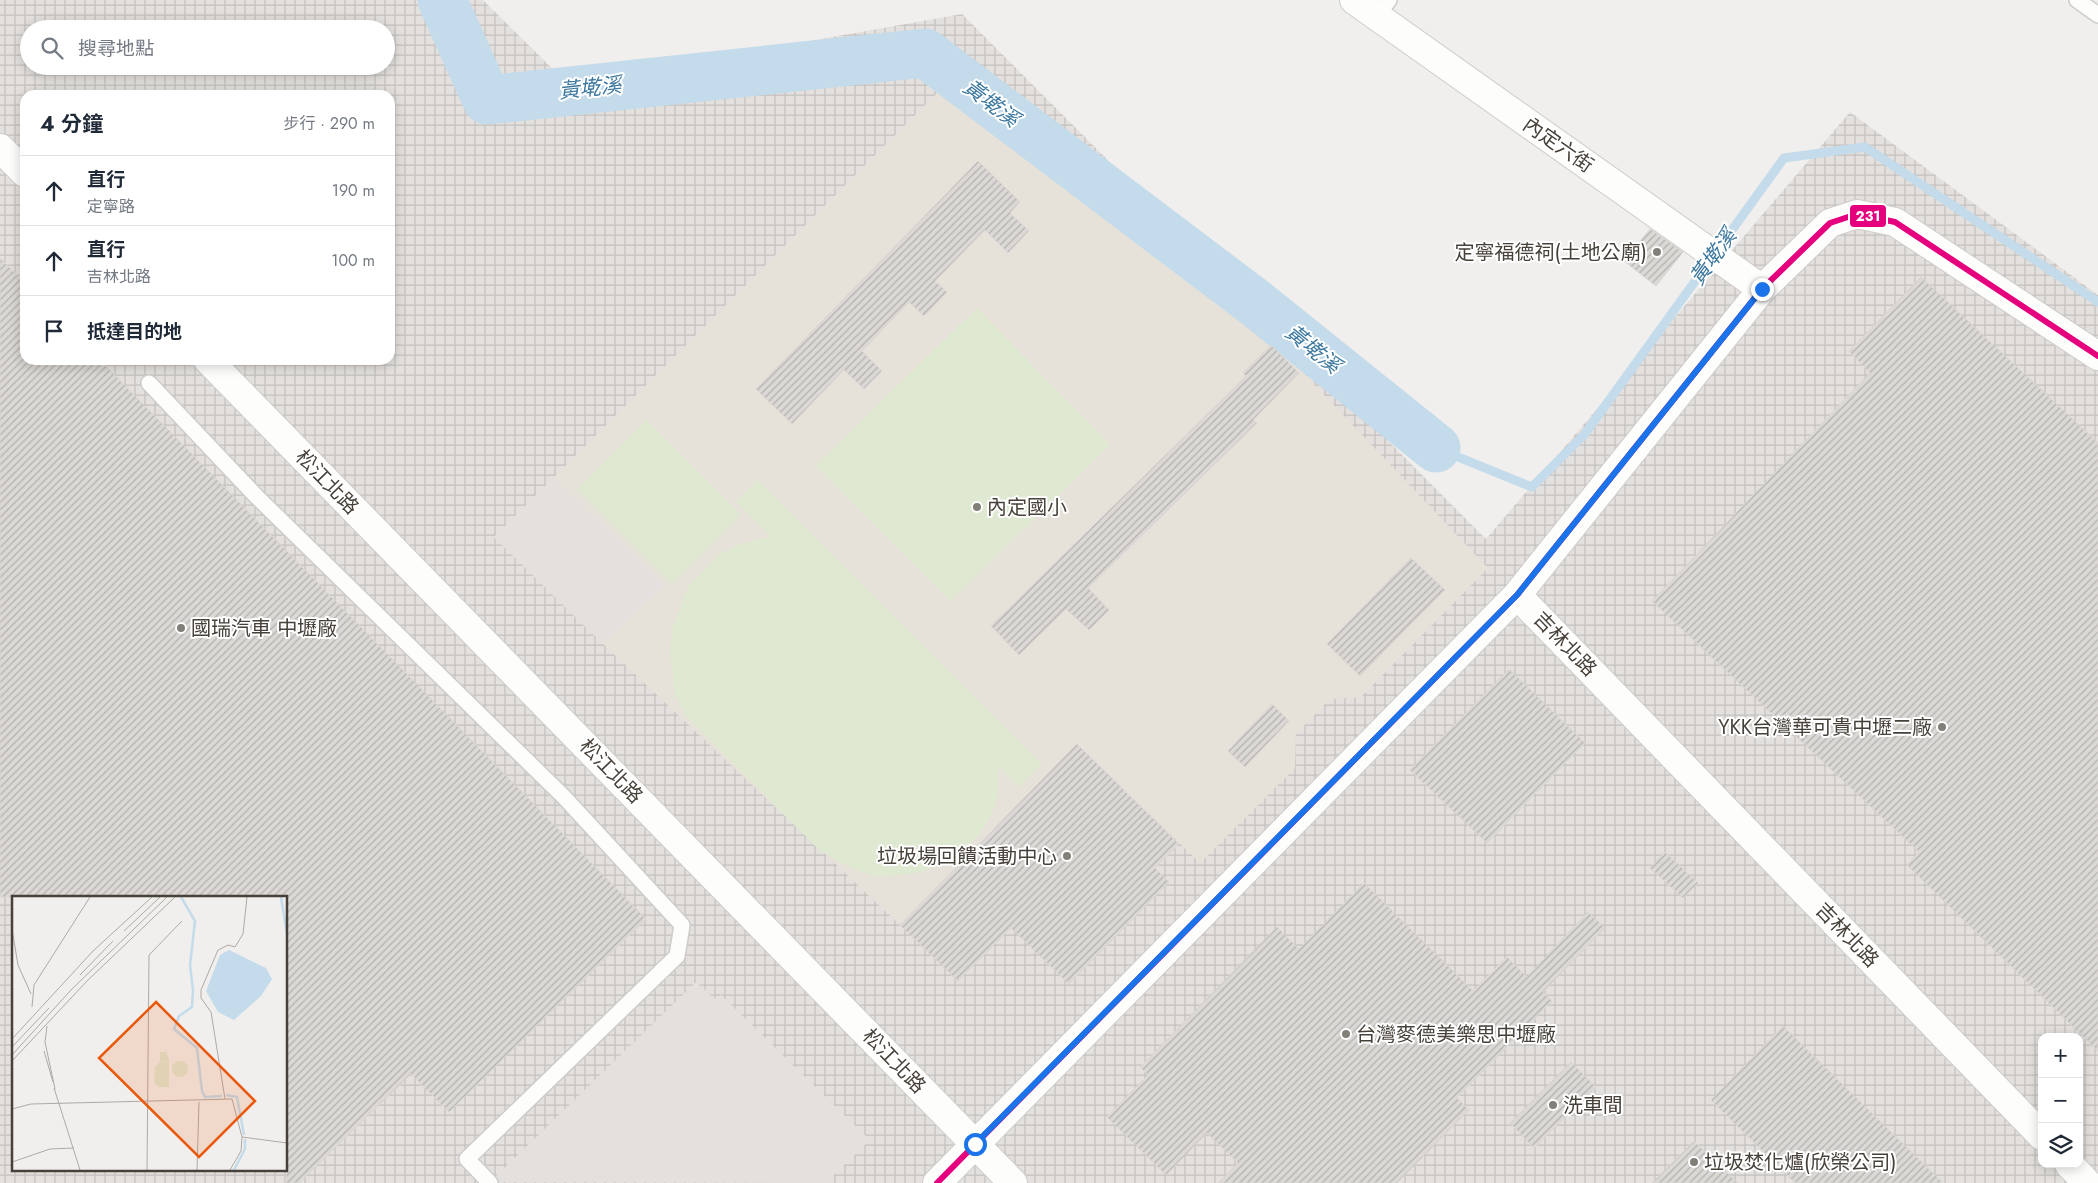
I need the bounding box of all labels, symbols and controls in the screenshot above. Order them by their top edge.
search box [20,20,395,75]
icon: search [38,34,66,62]
text: 搜尋地點 [78,35,154,62]
water label: 黃墘溪 [557,69,626,106]
water label: 黃墘溪 [957,72,1028,136]
text: 4 分鐘 [40,109,103,139]
street label: 內定六街 [1517,110,1599,180]
text: 步行 · 290 m [283,112,375,135]
text: 直行 [87,166,125,193]
icon: ahead [40,177,68,205]
text: 190 m [332,179,375,202]
text: 定寧路 [87,195,135,218]
line badge: 231 [1849,204,1887,228]
text: 231 [1855,206,1881,226]
water label: 黃墘溪 [1682,220,1745,291]
text: 直行 [87,236,125,263]
place label: 定寧福德祠(土地公廟) [1455,238,1647,267]
marker: 定寧福德祠(土地公廟) [1651,246,1663,258]
icon: ahead [40,247,68,275]
text: 100 m [331,249,375,272]
text: 吉林北路 [87,265,151,288]
route end [1751,278,1774,301]
icon: arrive [40,317,68,345]
text: 抵達目的地 [87,318,182,345]
water label: 黃墘溪 [1279,318,1349,382]
street label: 松江北路 [289,443,365,521]
place label: 內定國小 [987,493,1067,522]
marker: 內定國小 [971,501,983,513]
street label: 吉林北路 [1527,605,1603,683]
place label: 國瑞汽車 中壢廠 [191,614,337,643]
marker: 國瑞汽車 中壢廠 [175,622,187,634]
place label: YKK台灣華可貴中壢二廠 [1718,713,1932,742]
marker: YKK台灣華可貴中壢二廠 [1936,721,1948,733]
street label: 松江北路 [573,732,649,810]
place label: 垃圾場回饋活動中心 [877,842,1057,871]
marker: 垃圾場回饋活動中心 [1061,850,1073,862]
inset map [12,896,288,1170]
street label: 吉林北路 [1809,896,1885,974]
place label: 台灣麥德美樂思中壢廠 [1356,1020,1556,1049]
street label: 松江北路 [856,1022,932,1100]
marker: 台灣麥德美樂思中壢廠 [1340,1028,1352,1040]
map controls [2038,1033,2083,1168]
button: + [2038,1033,2083,1078]
button: − [2038,1078,2083,1123]
place label: 洗車間 [1563,1091,1623,1120]
marker: 洗車間 [1547,1099,1559,1111]
button: layers [2038,1123,2083,1168]
route start [964,1133,987,1156]
place label: 垃圾焚化爐(欣榮公司) [1704,1148,1896,1177]
marker: 垃圾焚化爐(欣榮公司) [1688,1156,1700,1168]

